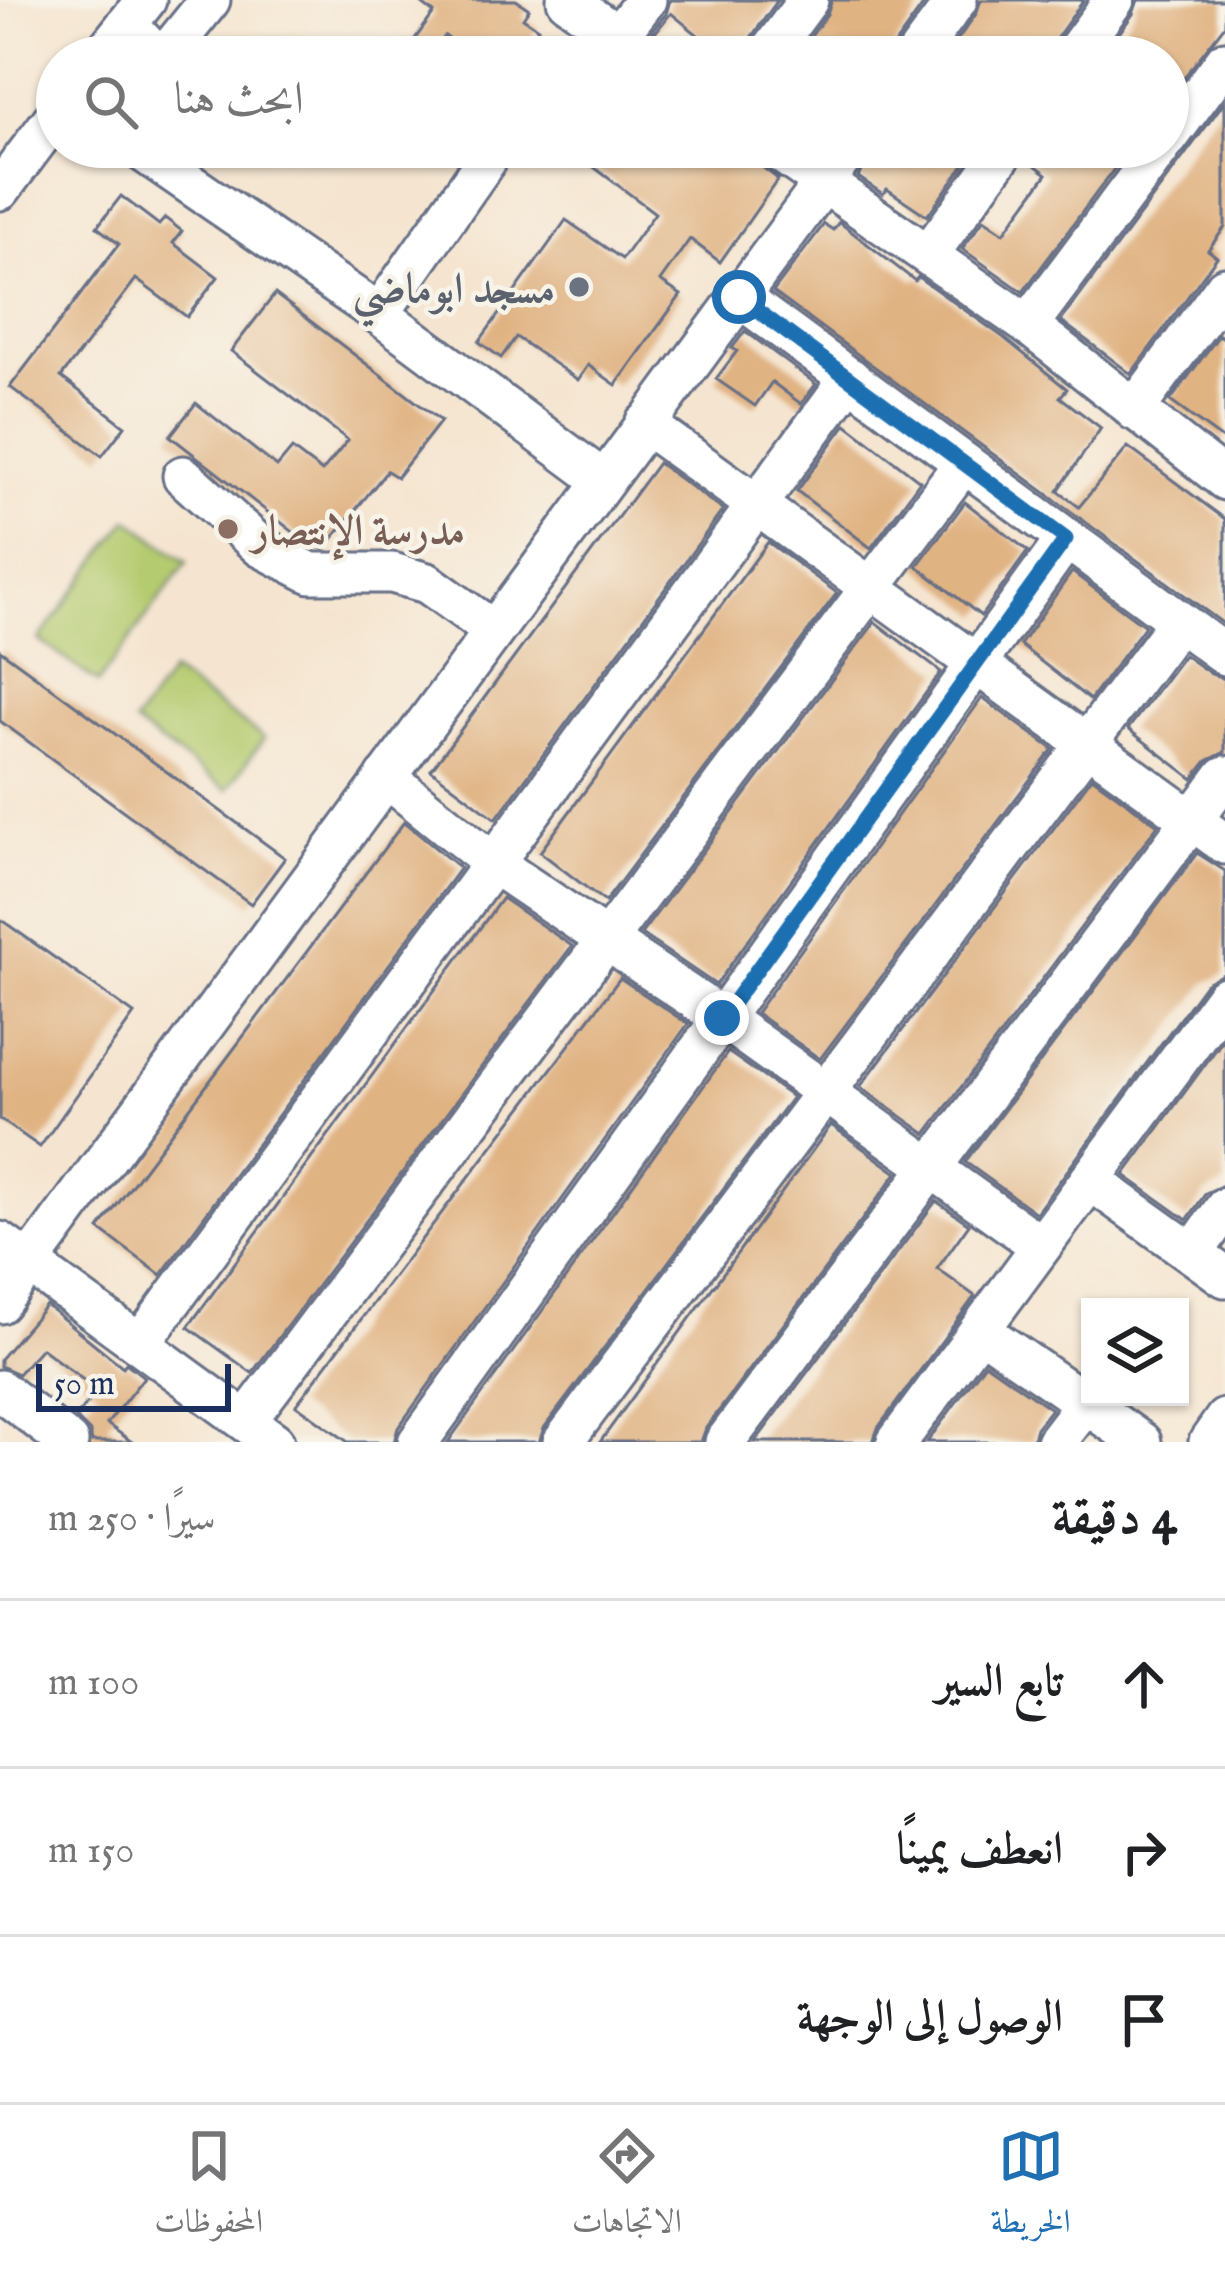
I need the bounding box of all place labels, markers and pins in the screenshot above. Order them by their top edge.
place label: مسجد ابوماضي [353,264,555,328]
marker: مسجد ابوماضي [566,274,592,300]
place label: مدرسة الإنتصار [248,506,465,561]
marker: مدرسة الإنتصار [215,516,241,542]

